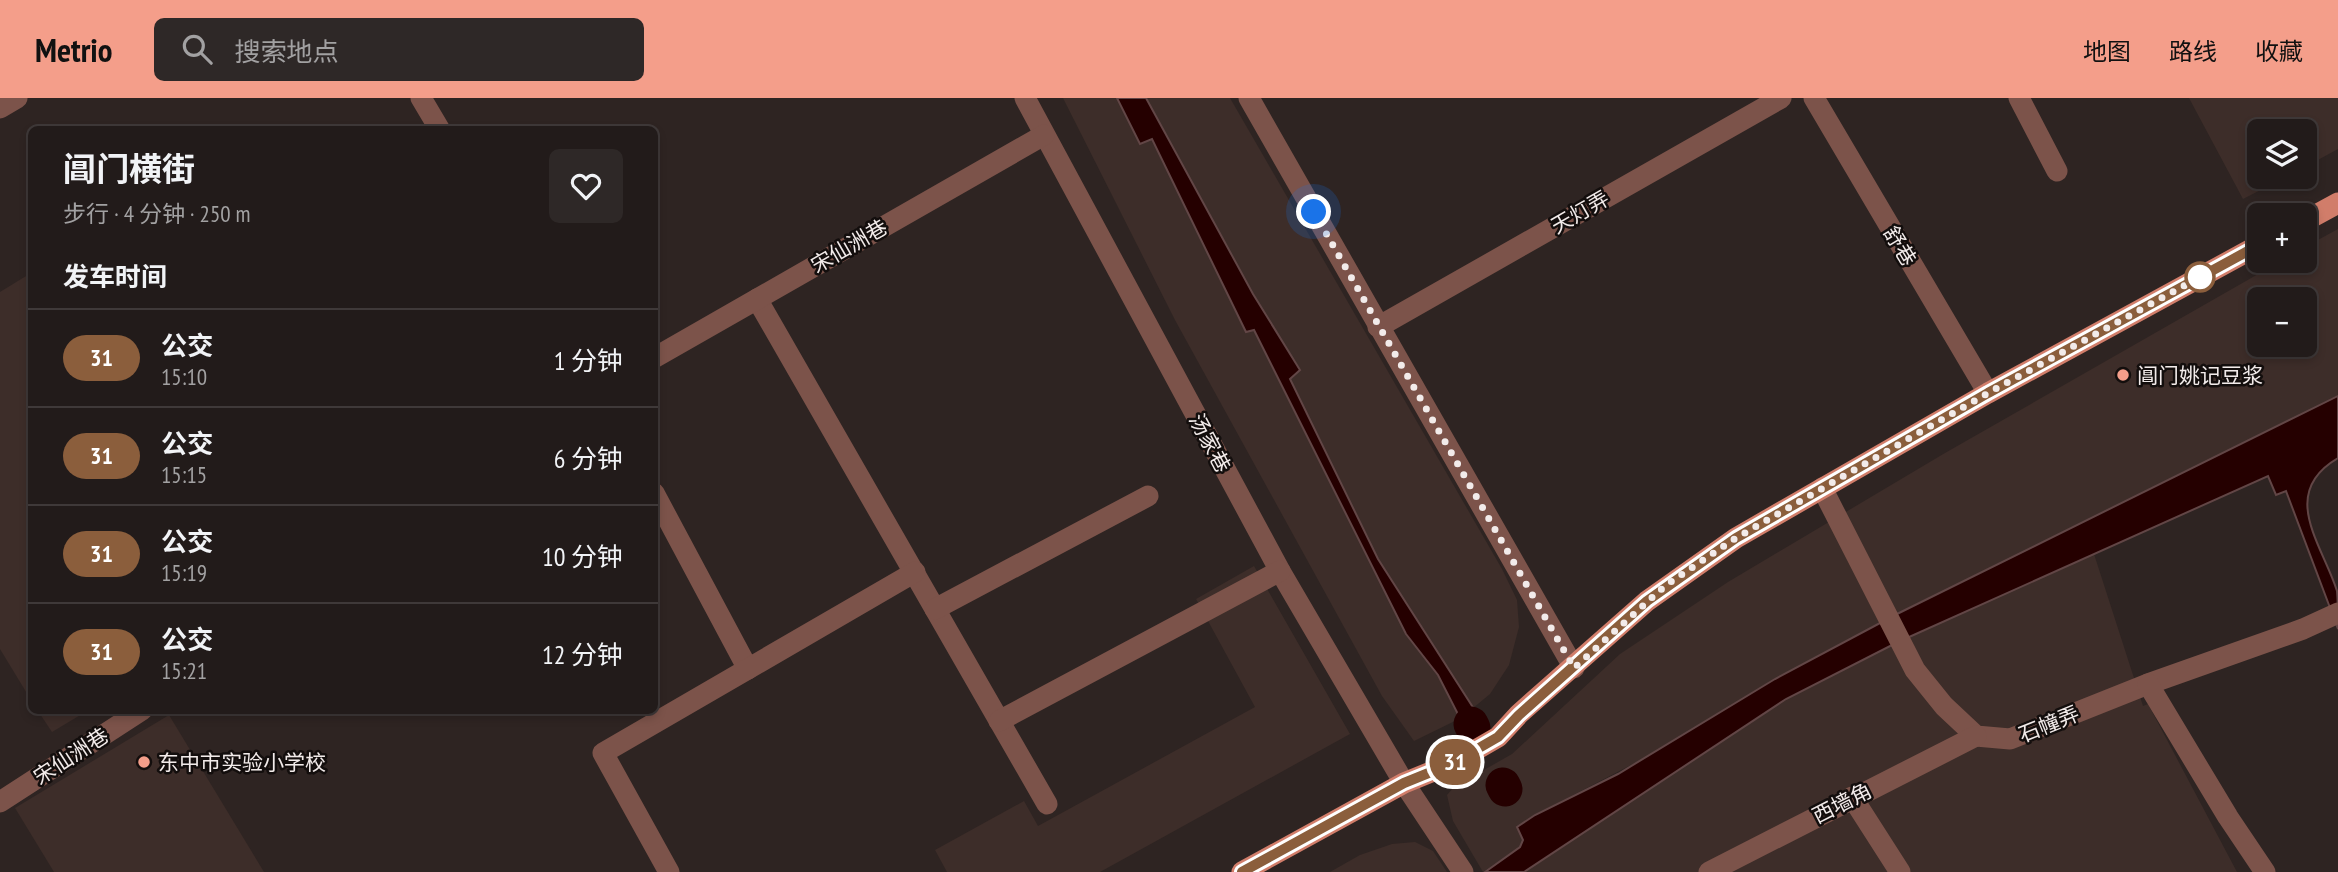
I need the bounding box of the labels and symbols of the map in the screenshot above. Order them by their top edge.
street label: 天灯弄 [1546,185,1614,239]
your location [1296,194,1331,229]
street label: 宋仙洲巷 [806,213,892,279]
street label: 舒巷 [1878,221,1922,271]
unlabelled marker [2185,262,2215,292]
place label: 阊门姚记豆浆 [2137,362,2263,389]
marker: 阊门姚记豆浆 [2115,367,2131,383]
street label: 汤家巷 [1183,409,1237,477]
street label: 石幢弄 [2015,700,2083,748]
street label: 宋仙洲巷 [28,722,114,790]
line badge: 31 [1424,739,1486,785]
place label: 东中市实验小学校 [158,749,326,776]
marker: 东中市实验小学校 [136,754,152,770]
street label: 西墙角 [1808,777,1876,829]

